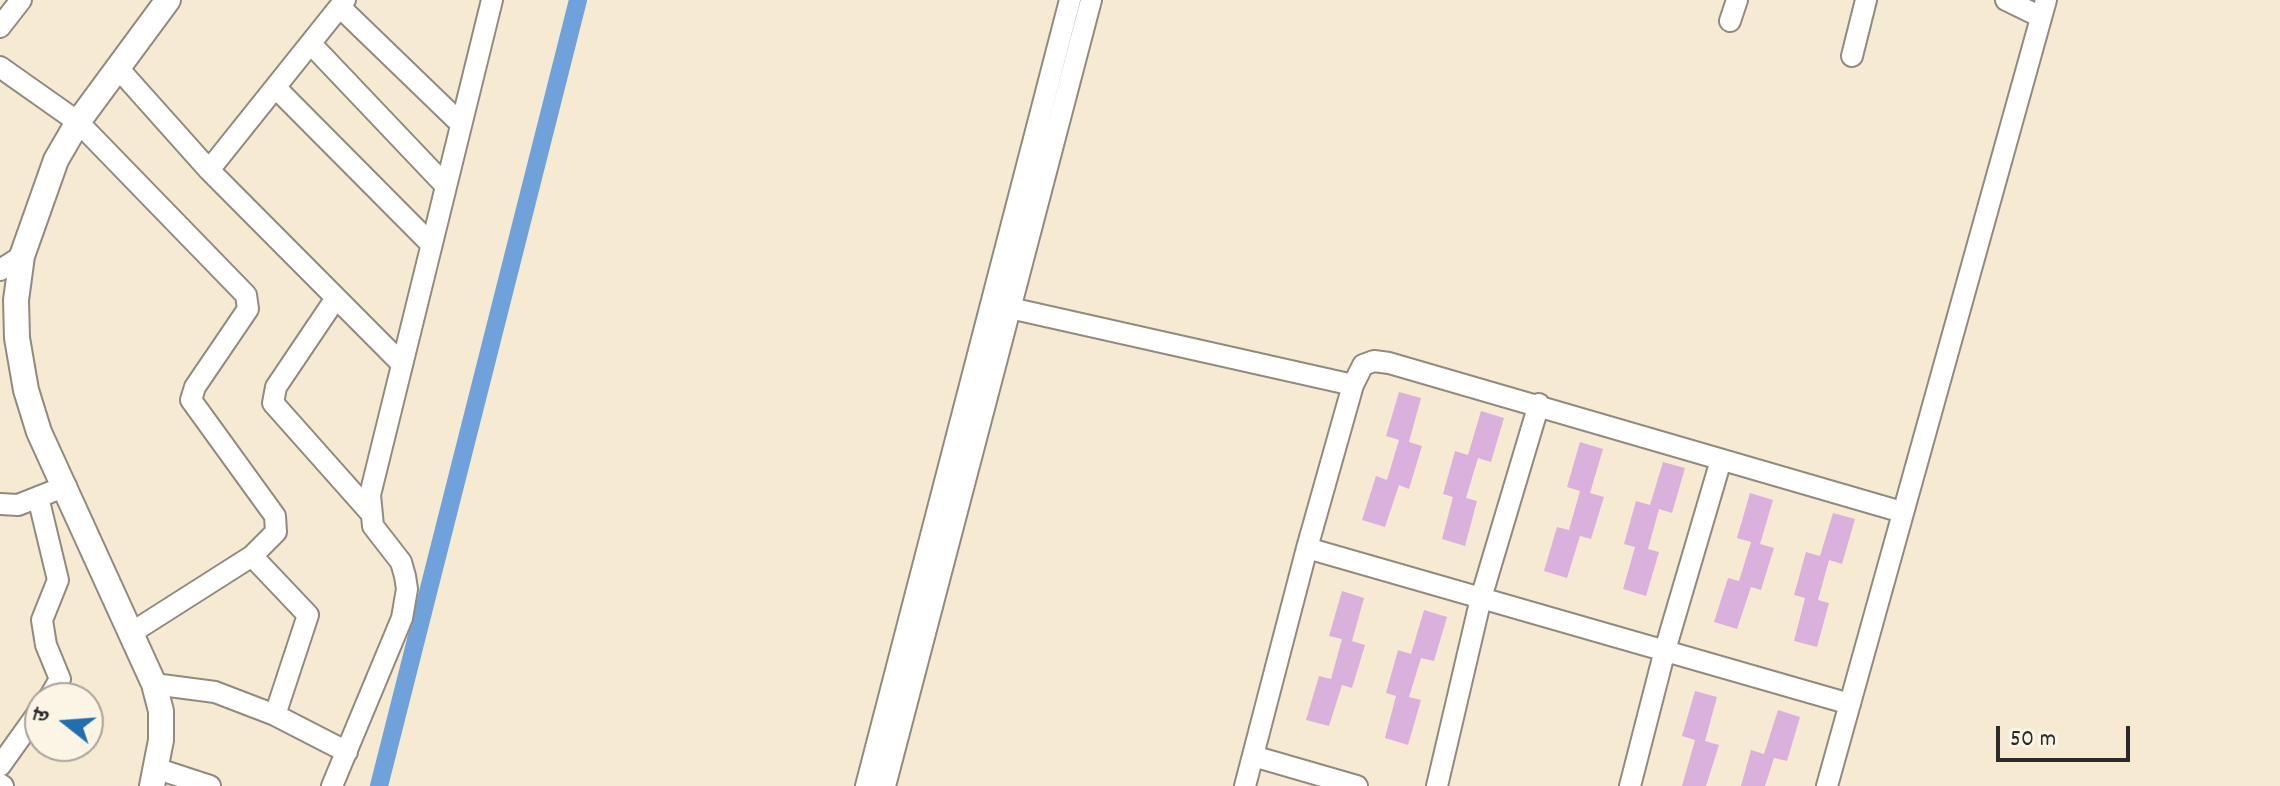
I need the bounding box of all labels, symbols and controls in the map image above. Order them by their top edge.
north arrow [24,682,104,762]
text: उ [26,705,59,726]
scale bar [2000,710,2134,760]
text: 50 m [2010,723,2056,757]

